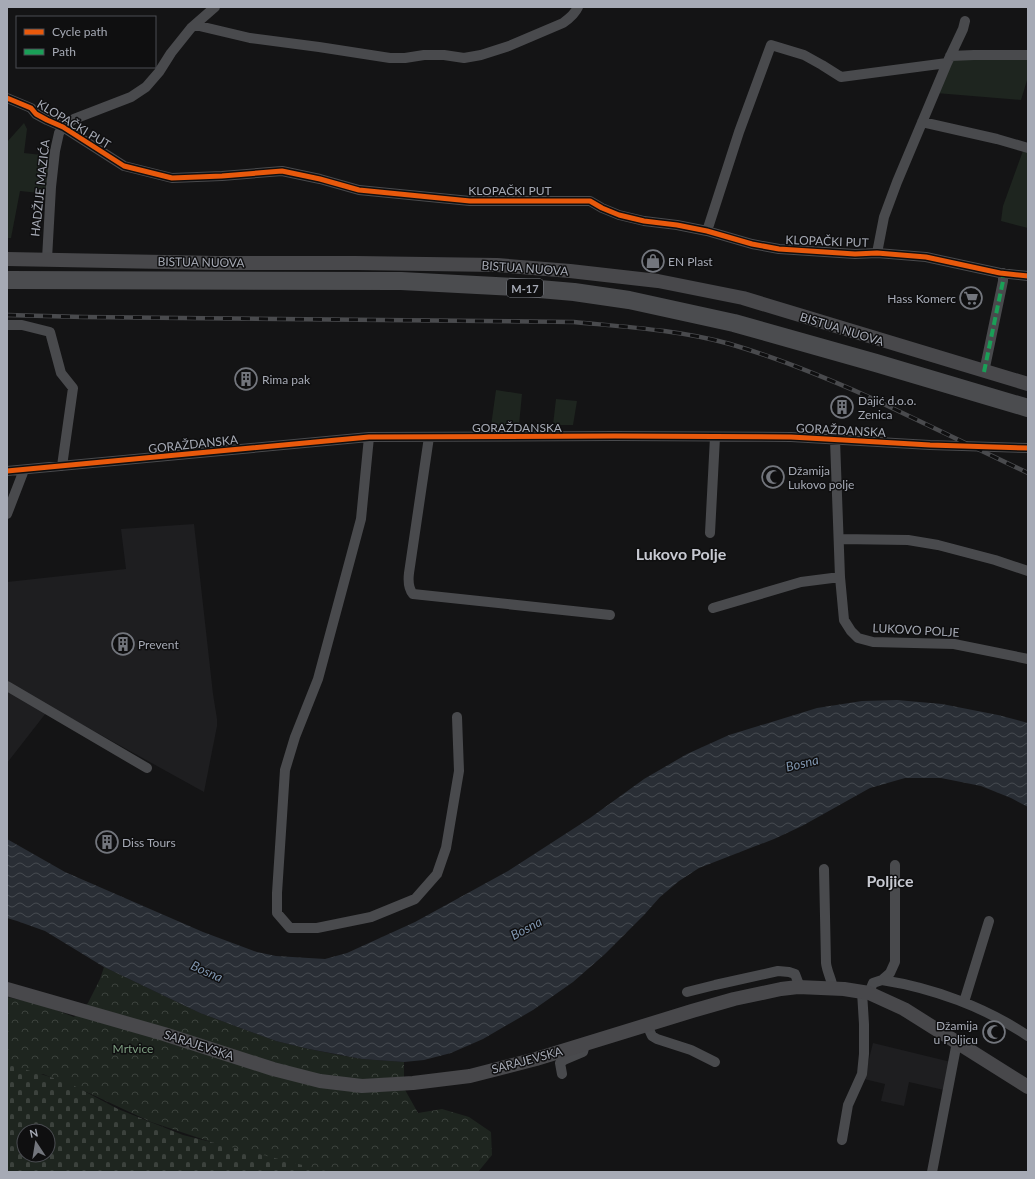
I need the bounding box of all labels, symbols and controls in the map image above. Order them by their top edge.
legend [16,16,156,68]
text: Cycle path [52,24,107,39]
text: Path [52,44,76,59]
street label: KLOPAČKI PUT [34,96,114,152]
street label: HADŽIJE MAZIĆA [27,138,53,237]
street label: KLOPAČKI PUT [468,183,552,198]
street label: KLOPAČKI PUT [785,232,869,250]
shop icon: EN Plast [640,248,666,274]
street label: BISTUA NUOVA [157,254,246,270]
place label: EN Plast [668,254,713,269]
street label: BISTUA NUOVA [481,257,570,279]
road number: M-17 [507,279,543,297]
supermarket icon: Hass Komerc [958,285,984,311]
place label: Hass Komerc [887,291,956,306]
street label: BISTUA NUOVA [798,309,887,349]
building icon: Rima pak [233,366,259,392]
place label: Rima pak [262,372,311,387]
place label: Dajić d.o.o. Zenica [858,393,916,422]
building icon: Dajić d.o.o. Zenica [829,394,855,420]
street label: GORAŽDANSKA [472,420,563,435]
street label: GORAŽDANSKA [796,420,887,440]
street label: GORAŽDANSKA [147,432,239,456]
place label: Džamija Lukovo polje [788,463,854,492]
mosque icon: Džamija Lukovo polje [760,464,786,490]
district label: Lukovo Polje [636,544,727,563]
street label: LUKOVO POLJE [872,620,960,640]
building icon: Prevent [110,631,136,657]
place label: Prevent [138,637,179,652]
water label: Bosna [784,751,820,775]
building icon: Diss Tours [94,829,120,855]
place label: Diss Tours [122,835,176,850]
district label: Poljice [867,871,914,890]
water label: Bosna [508,913,545,943]
water label: Bosna [189,957,226,985]
place label: Džamija u Poljicu [934,1018,978,1047]
mosque icon: Džamija u Poljicu [981,1019,1007,1045]
street label: SARAJEVSKA [162,1027,237,1064]
park label: Mrtvice [113,1041,153,1056]
street label: SARAJEVSKA [490,1043,565,1077]
north arrow [16,1123,56,1163]
text: N [28,1125,39,1140]

